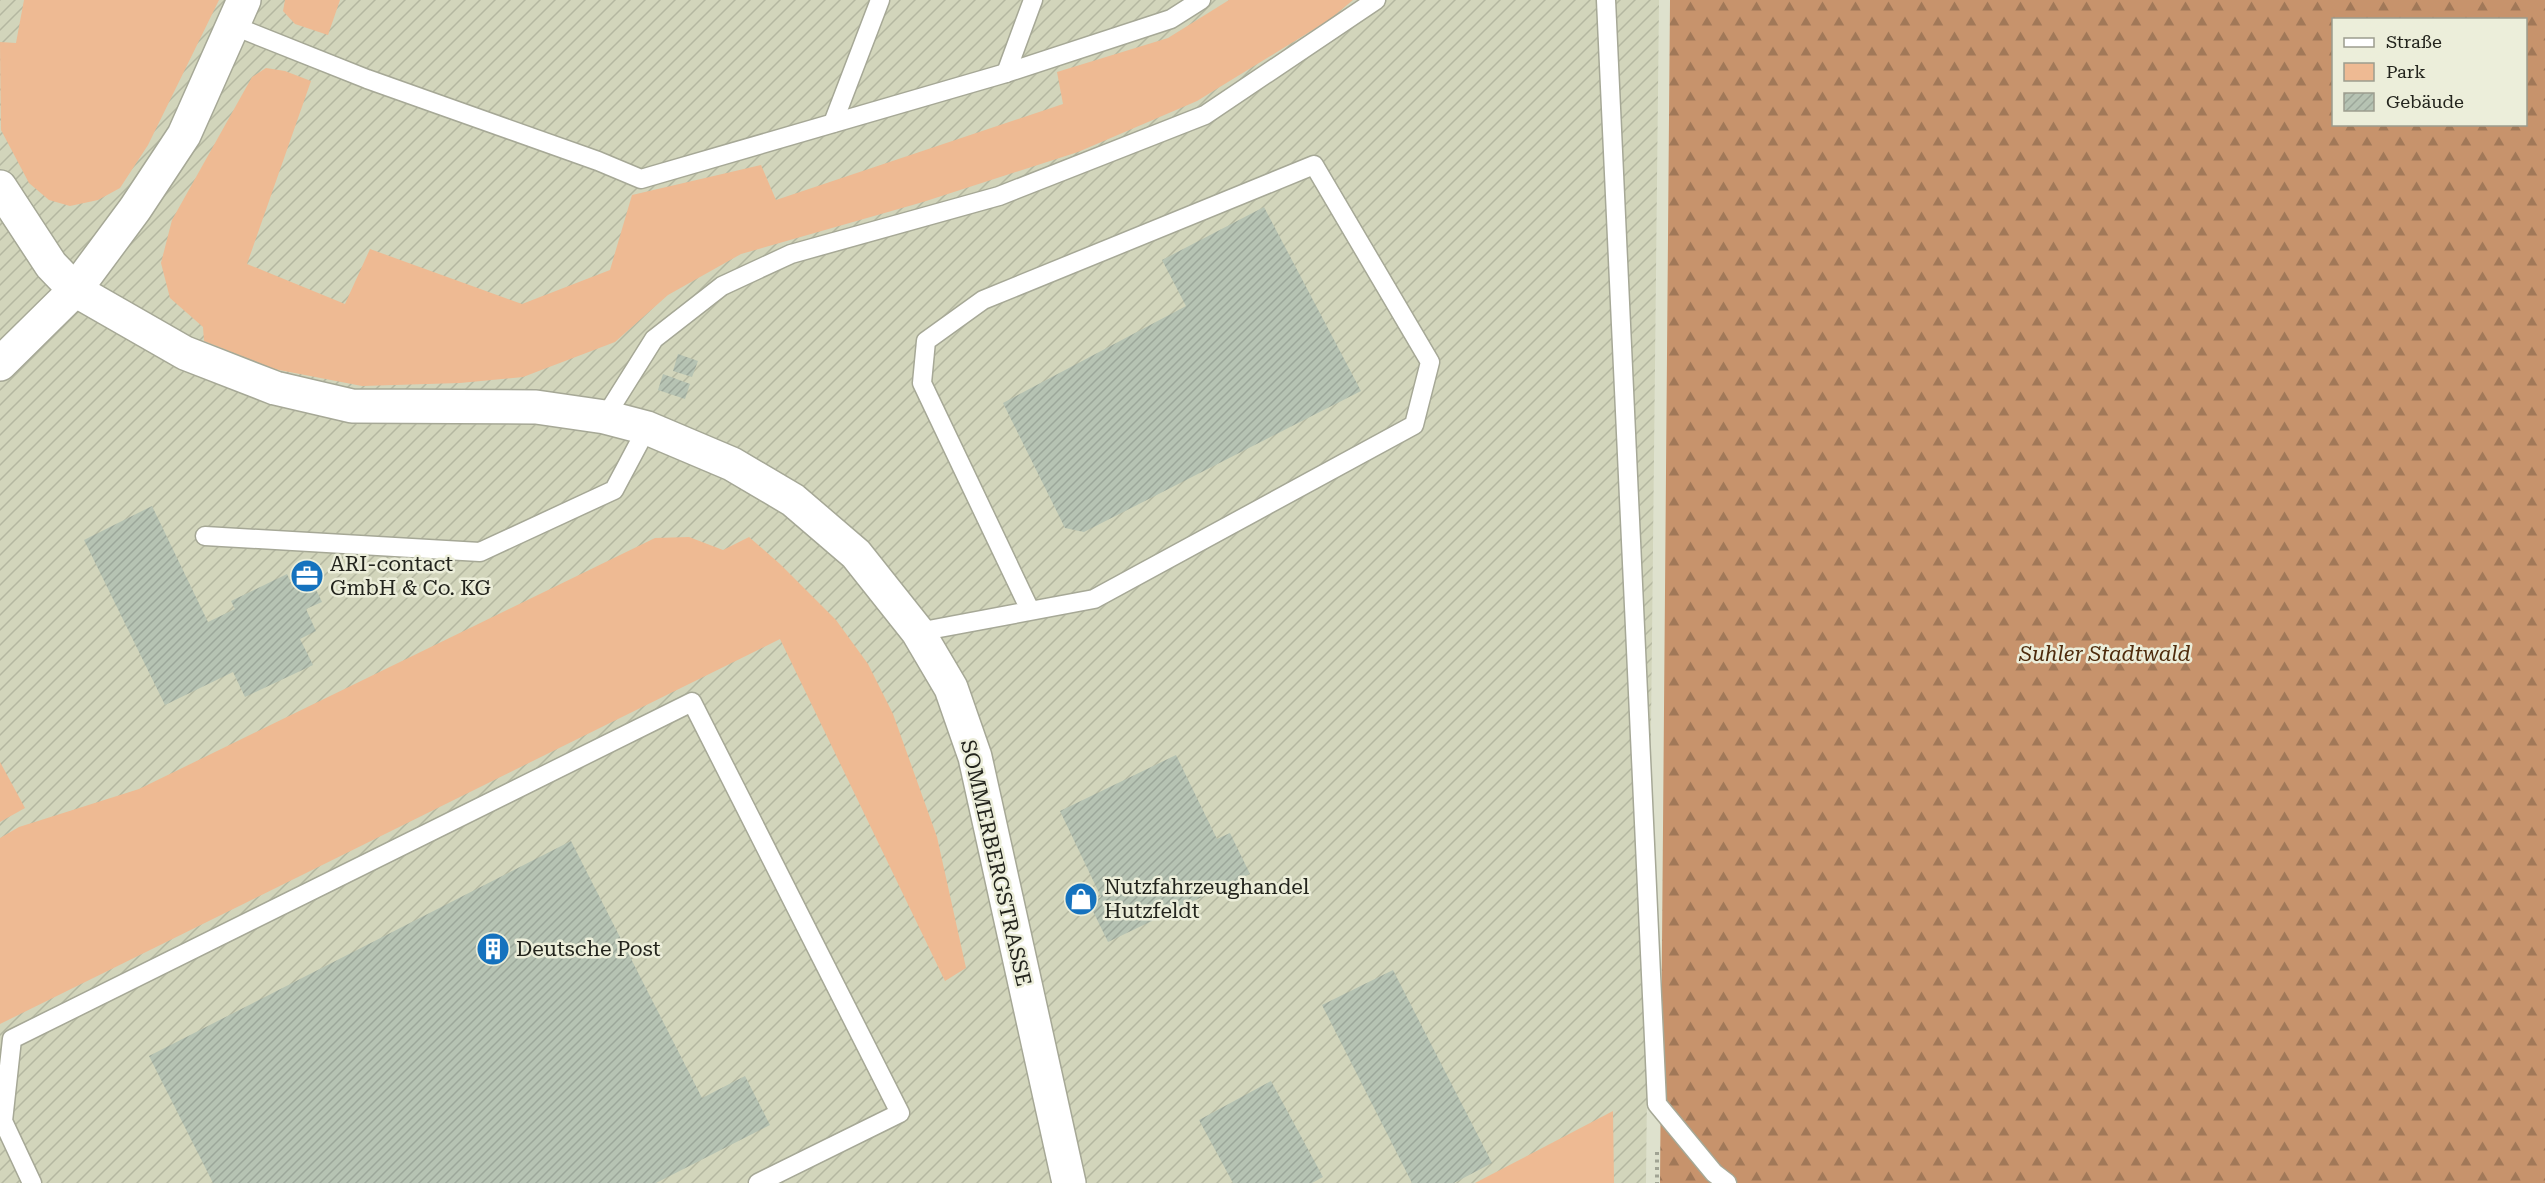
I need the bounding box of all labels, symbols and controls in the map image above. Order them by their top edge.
legend [2332,18,2527,126]
text: Straße [2386,31,2442,52]
text: Park [2386,61,2426,82]
text: Gebäude [2386,91,2464,112]
place label: ARI-contact GmbH & Co. KG [330,552,491,600]
office icon: ARI-contact GmbH & Co. KG [289,558,325,594]
park label: Suhler Stadtwald [2018,642,2191,666]
street label: SOMMERBERGSTRASSE [956,738,1036,988]
place label: Nutzfahrzeughandel Hutzfeldt [1104,875,1310,923]
shop icon: Nutzfahrzeughandel Hutzfeldt [1063,881,1099,917]
building icon: Deutsche Post [475,931,511,967]
place label: Deutsche Post [516,937,661,961]

